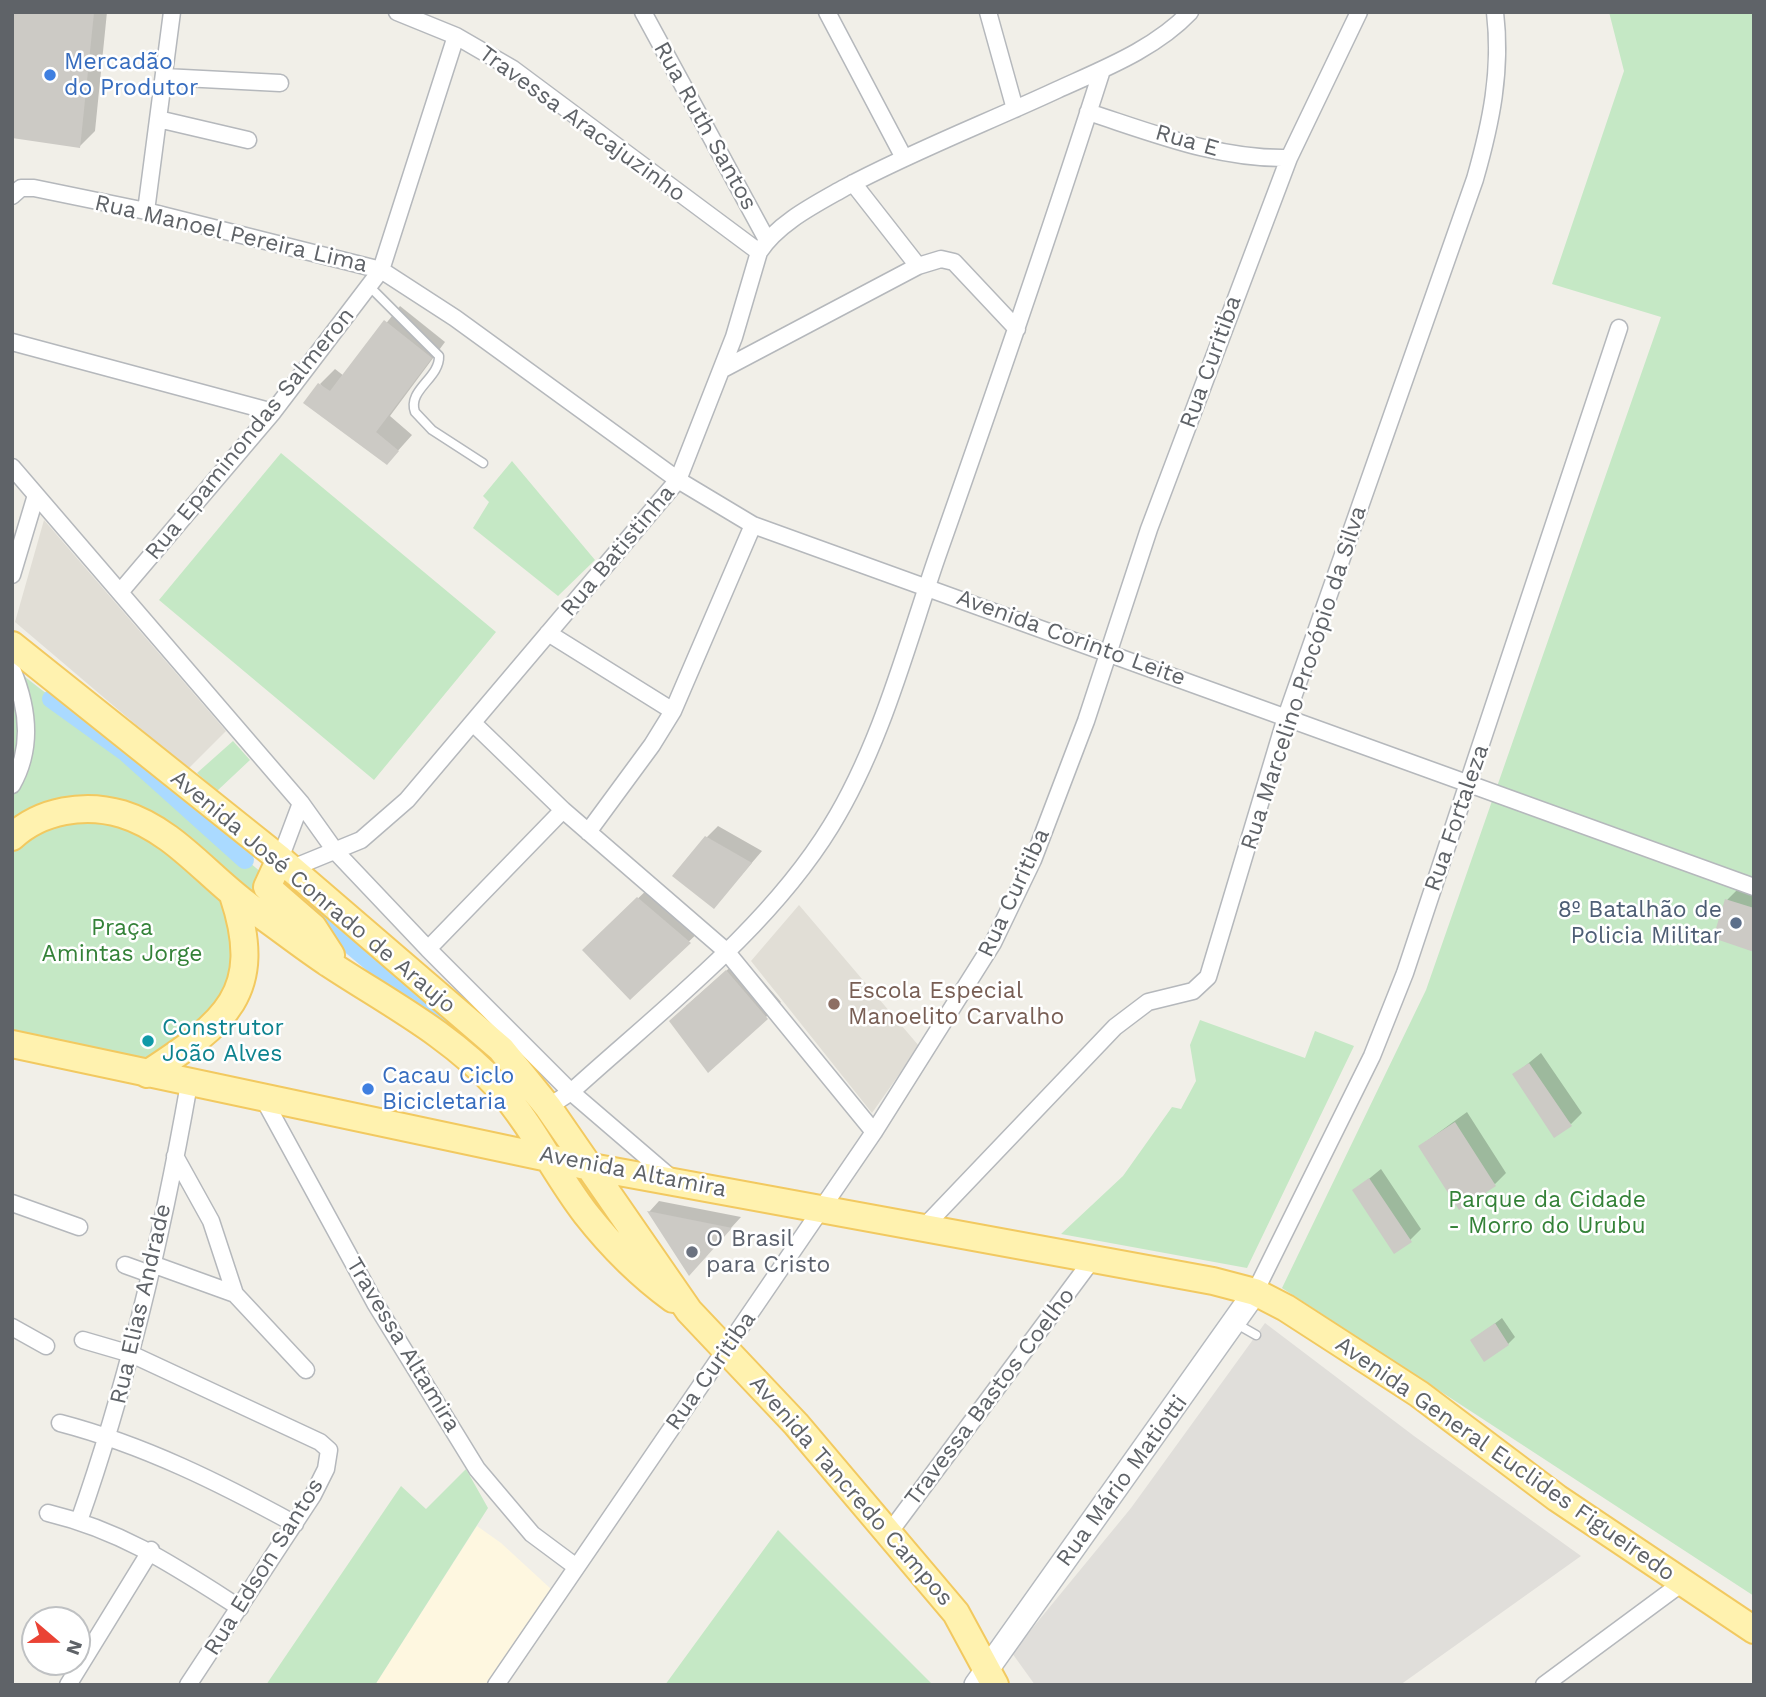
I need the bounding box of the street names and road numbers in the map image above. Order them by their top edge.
street label: Rua Ruth Santos [647,37,763,215]
street label: Travessa Aracajuzinho [473,40,691,208]
street label: Rua E [1152,119,1222,163]
street label: Rua Manoel Pereira Lima [92,189,370,279]
street label: Rua Curitiba [1174,292,1248,432]
street label: Rua Epaminondas Salmeron [140,302,360,566]
street label: Rua Batistinha [555,480,681,622]
street label: Rua Marcelino Procópio da Silva [1235,503,1373,853]
street label: Avenida Corinto Leite [953,584,1189,692]
street label: Rua Fortaleza [1419,741,1495,895]
street label: Avenida José Conrado de Araujo [165,764,461,1020]
street label: Rua Curitiba [972,824,1056,962]
street label: Avenida Altamira [537,1140,729,1204]
street label: Rua Elias Andrade [105,1201,177,1407]
street label: Travessa Altamira [340,1253,466,1437]
street label: Travessa Bastos Coelho [899,1283,1081,1511]
street label: Rua Curitiba [660,1306,762,1436]
street label: Avenida General Euclides Figueiredo [1330,1331,1680,1587]
street label: Avenida Tancredo Campos [743,1370,959,1612]
street label: Rua Mário Matiotti [1051,1390,1193,1572]
street label: Rua Edson Santos [198,1473,330,1661]

